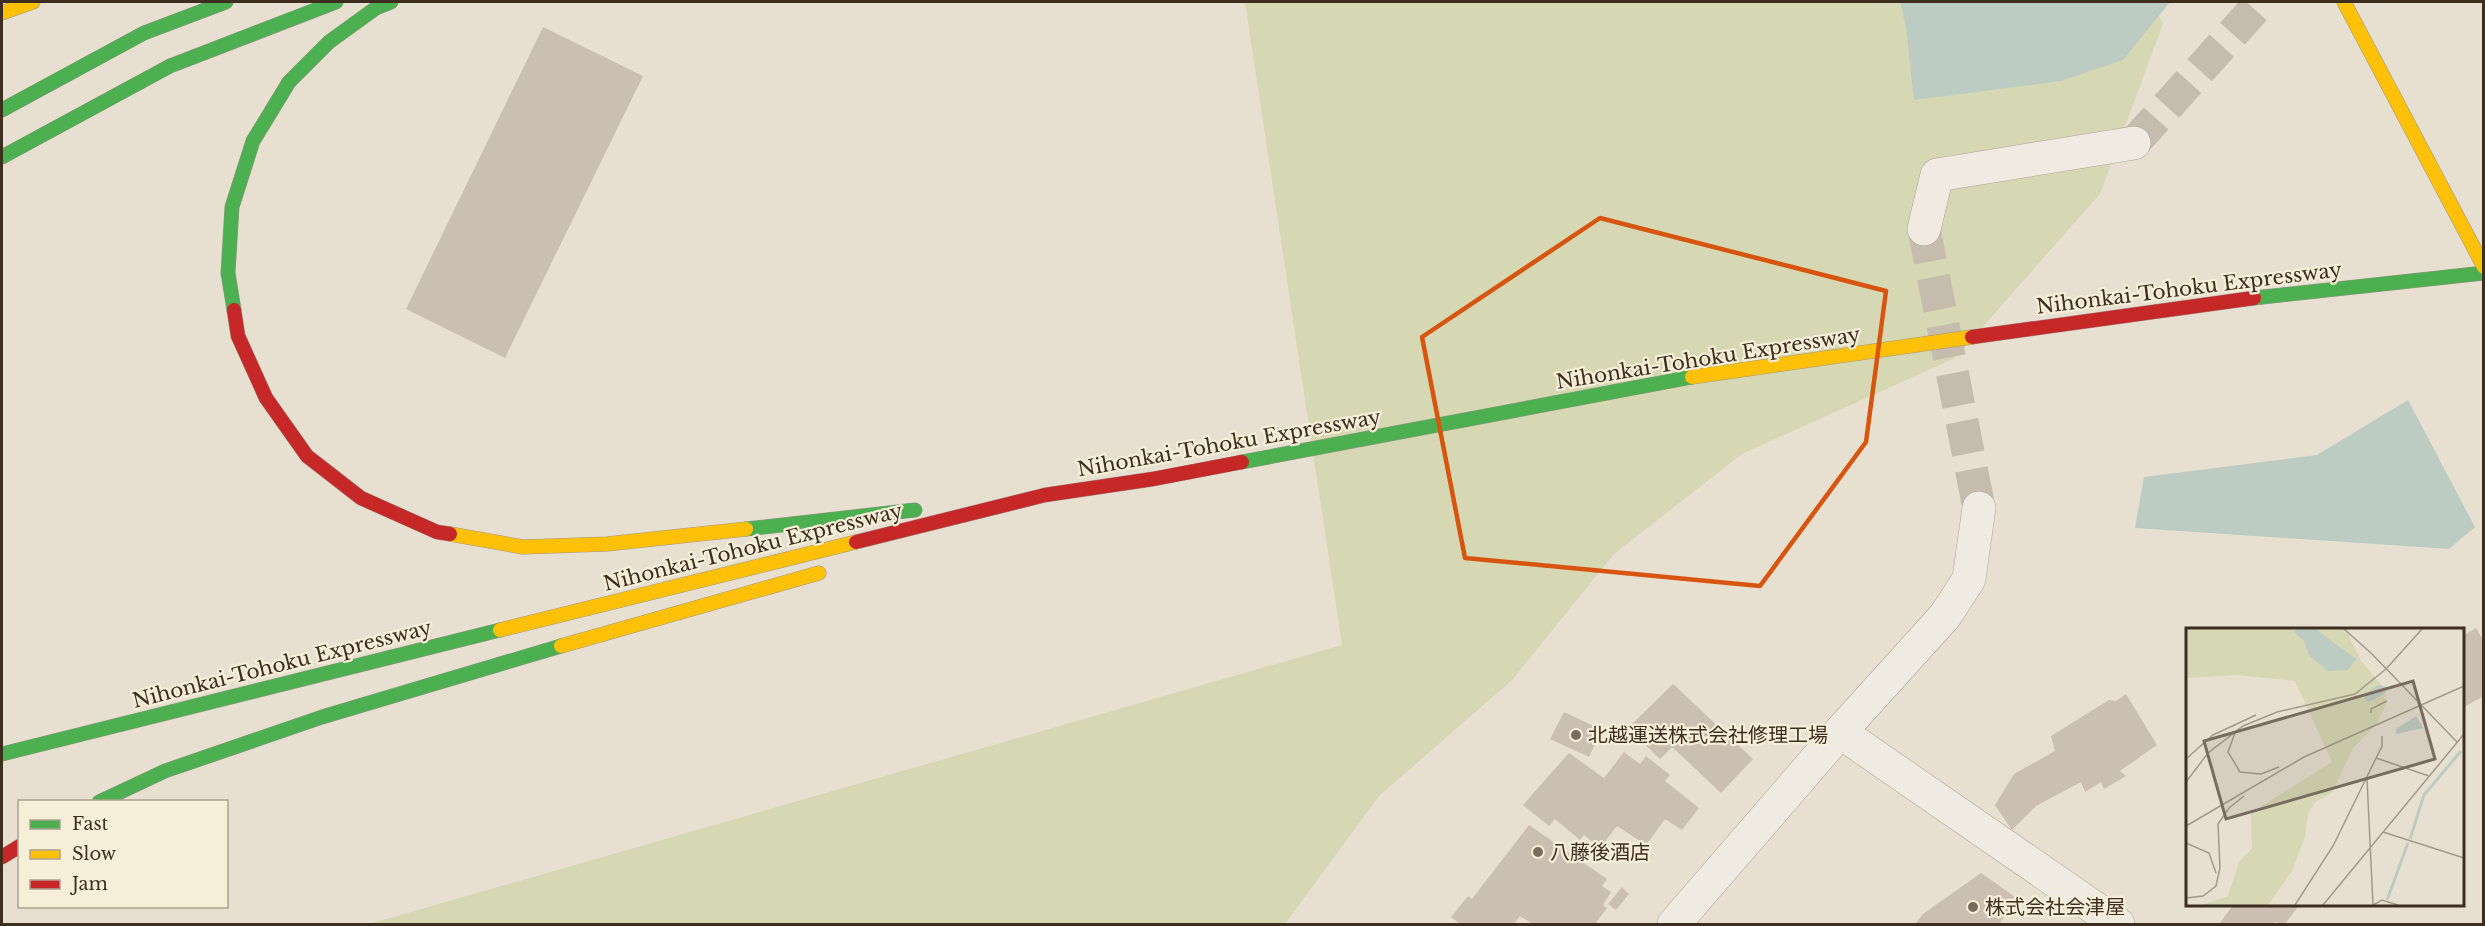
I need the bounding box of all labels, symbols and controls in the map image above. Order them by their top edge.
street label: Nihonkai-Tohoku Expressway [2035,257,2343,319]
street label: Nihonkai-Tohoku Expressway [1554,322,1862,394]
street label: Nihonkai-Tohoku Expressway [1075,404,1383,482]
street label: Nihonkai-Tohoku Expressway [601,498,905,596]
street label: Nihonkai-Tohoku Expressway [130,615,434,713]
inset map [2186,628,2464,905]
place label: 北越運送株式会社修理工場 [1588,723,1828,747]
marker: 北越運送株式会社修理工場 [1569,728,1583,742]
legend [18,800,228,908]
text: Fast [72,813,109,835]
place label: 八藤後酒店 [1550,840,1650,864]
text: Slow [72,843,117,865]
marker: 八藤後酒店 [1531,845,1545,859]
text: Jam [70,873,108,895]
place label: 株式会社会津屋 [1985,895,2125,919]
marker: 株式会社会津屋 [1966,900,1980,914]

